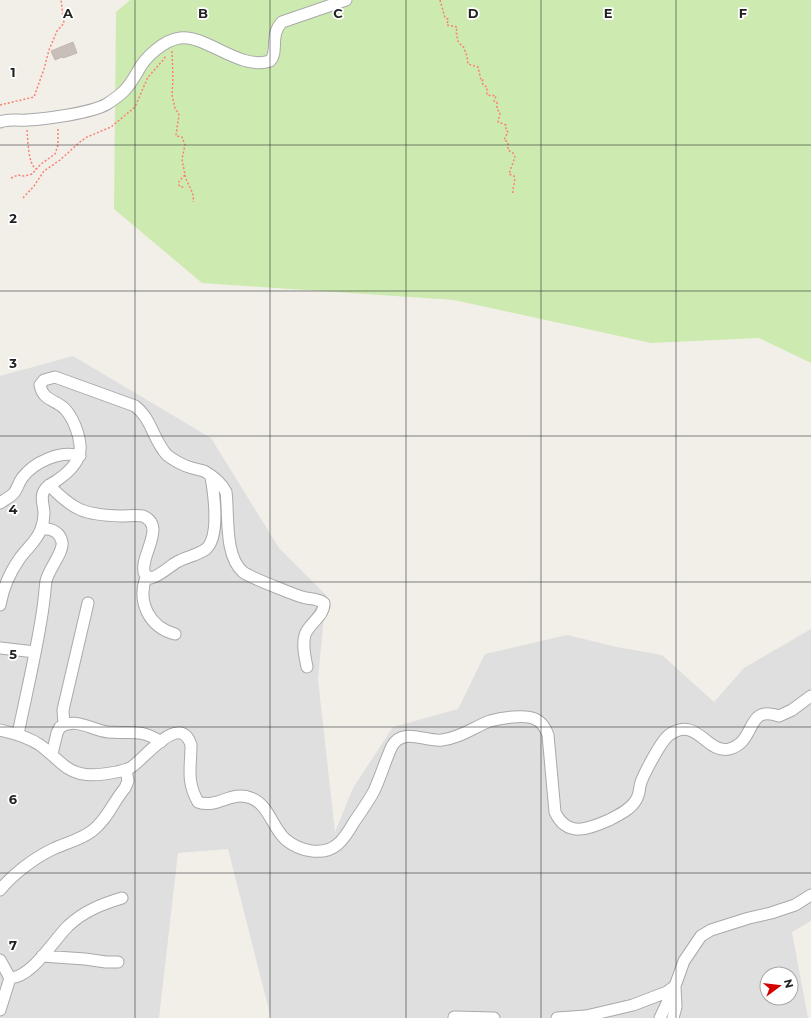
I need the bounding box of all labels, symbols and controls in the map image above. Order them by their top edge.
text: A [62,5,74,21]
text: B [198,5,208,21]
text: C [333,5,343,21]
text: D [468,5,479,21]
text: E [604,5,613,21]
text: F [739,5,747,21]
text: 1 [10,64,16,80]
text: 2 [9,210,17,226]
text: 3 [8,355,17,371]
text: 4 [9,501,18,517]
text: 5 [9,646,17,662]
text: 6 [9,791,18,807]
text: 7 [9,937,17,953]
north arrow [759,966,799,1006]
text: N [781,977,797,990]

